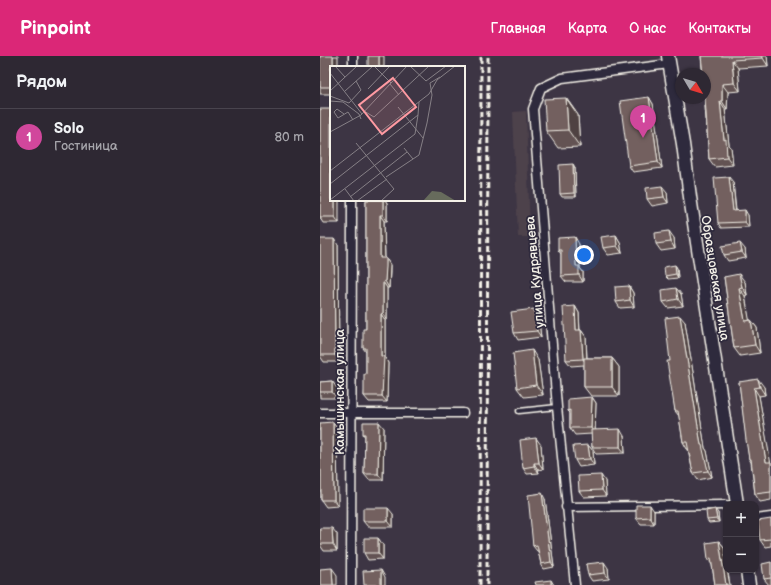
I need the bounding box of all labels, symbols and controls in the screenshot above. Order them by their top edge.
text: Pinpoint [20,17,91,40]
text: Главная [491,20,546,37]
text: Карта [568,20,607,37]
text: О нас [629,20,666,37]
text: Контакты [688,20,751,37]
inset map [330,66,465,201]
north arrow [675,68,711,104]
text: Рядом [16,72,67,92]
pin: 1 [630,105,656,138]
text: Solo [54,119,84,138]
text: 1 [26,129,32,145]
text: 80 m [275,129,304,145]
text: Гостиница [54,138,118,154]
street label: Образцовская улица [697,214,733,342]
street label: улица Кудрявцева [522,215,548,329]
your location [574,245,594,265]
street label: Камышинская улица [332,329,348,455]
map controls [723,501,759,573]
button: + [723,501,759,537]
button: − [723,537,759,573]

